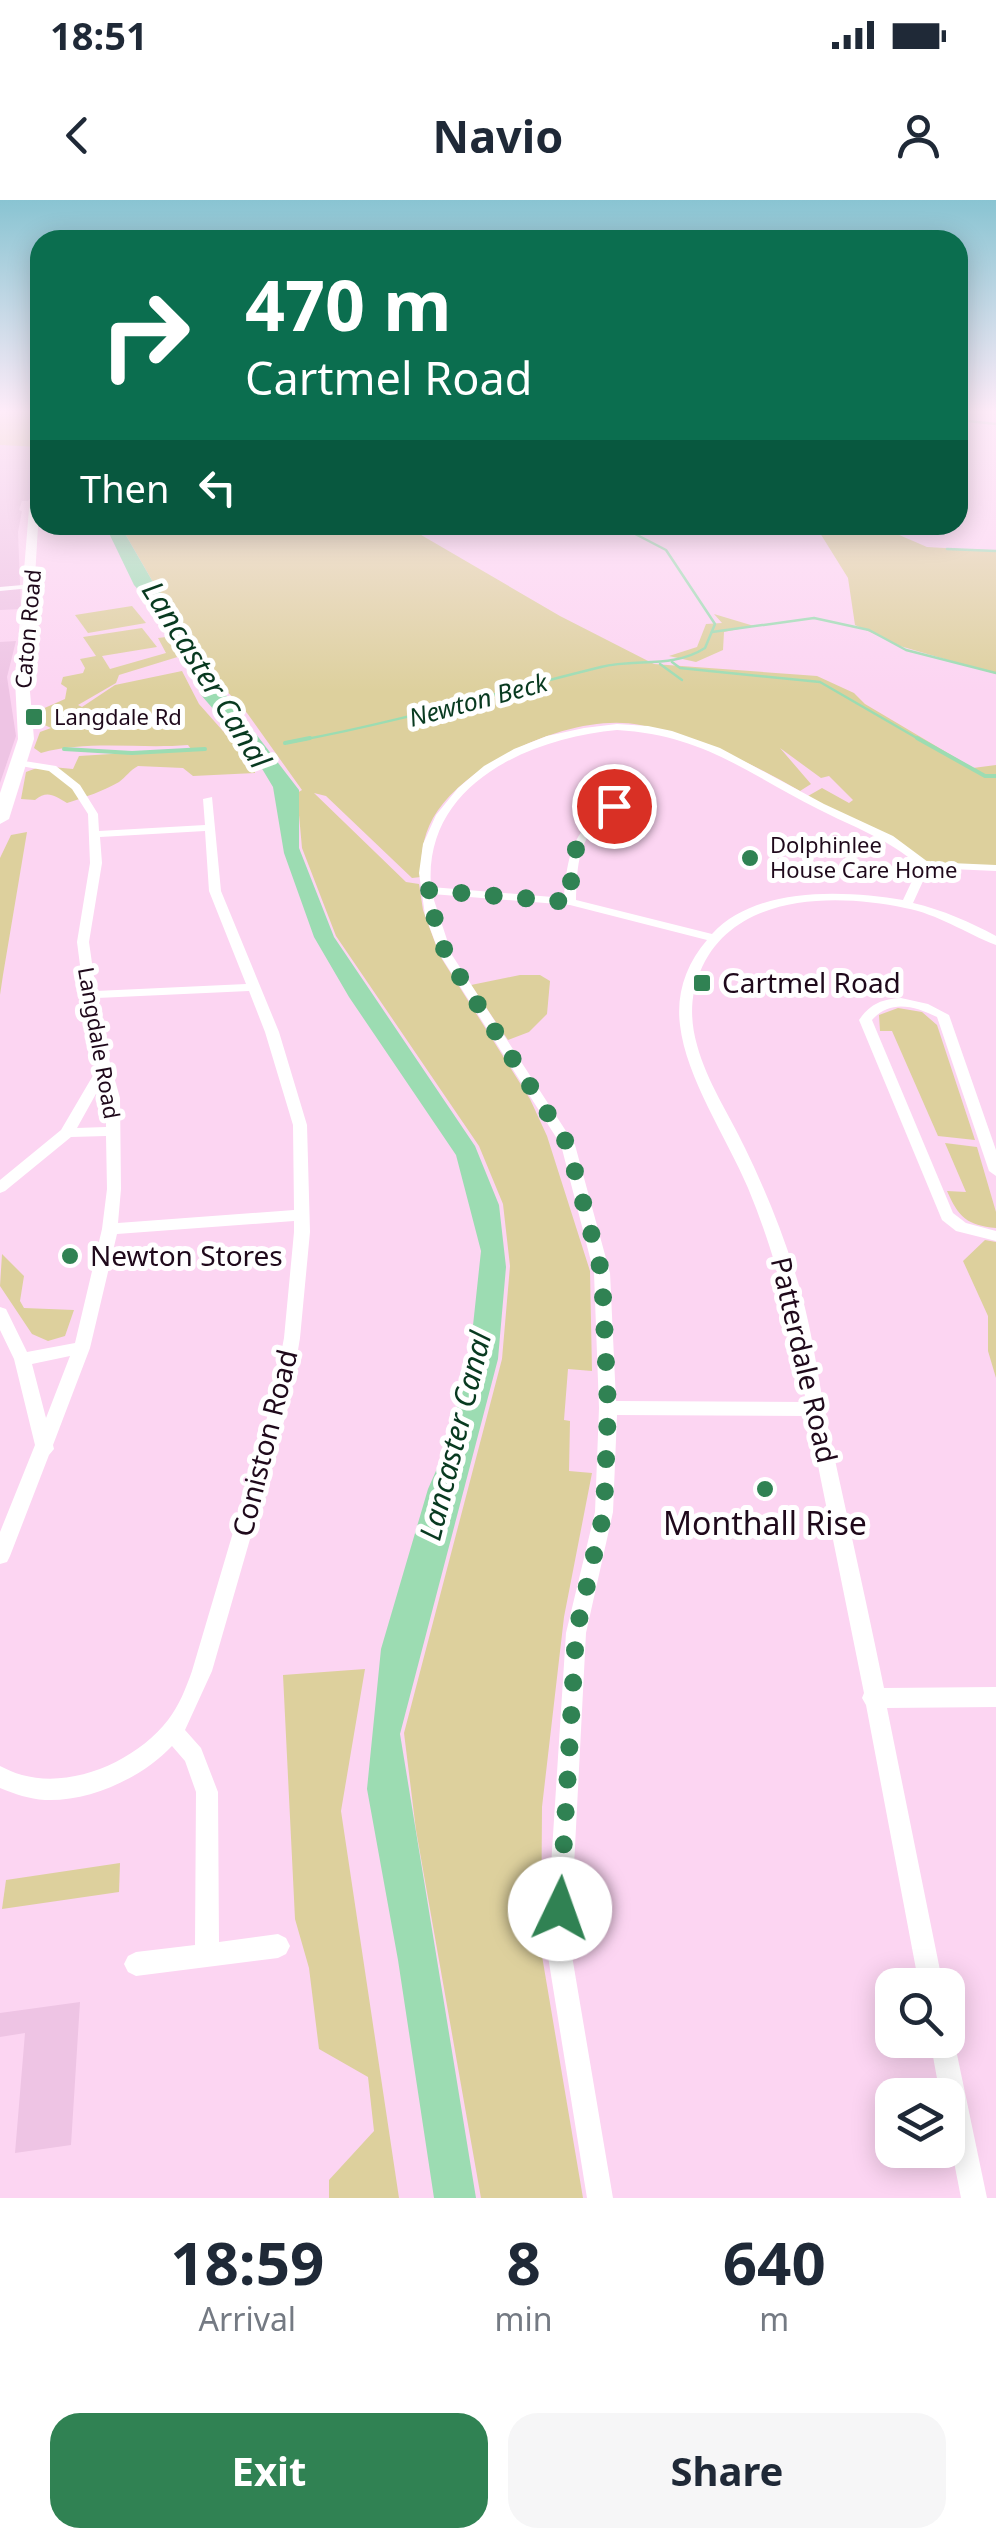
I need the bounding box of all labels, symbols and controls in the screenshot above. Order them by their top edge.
text: 18:51 [50,9,148,61]
text: Navio [433,105,563,166]
icon: back [50,108,105,163]
icon: person [891,108,946,163]
text: 470 m [245,256,452,352]
icon: right [80,270,210,400]
text: Cartmel Road [245,347,532,408]
icon: left [190,460,245,515]
text: Then [80,462,170,514]
street label: Caton Road [7,568,47,690]
water label: Lancaster Canal [133,573,282,777]
water label: Newton Beck [405,664,552,734]
place label: Langdale Rd [54,701,182,731]
marker: Langdale Rd [23,706,45,728]
pin [572,764,657,849]
icon: arrive [587,779,642,834]
place label: Dolphinlee House Care Home [770,829,958,884]
marker: Dolphinlee House Care Home [739,847,761,869]
place label: Cartmel Road [722,963,901,1001]
street label: Langdale Road [72,965,128,1121]
marker: Cartmel Road [691,972,713,994]
place label: Newton Stores [90,1236,283,1274]
marker: Newton Stores [59,1245,81,1267]
street label: Patterdale Road [763,1253,847,1466]
water label: Lancaster Canal [409,1326,501,1544]
street label: Coniston Road [222,1345,306,1540]
marker: Monthall Rise [754,1478,776,1500]
place label: Monthall Rise [663,1501,867,1544]
position arrow [508,1857,612,1961]
map controls [875,1968,965,2168]
button: search [875,1968,965,2058]
button: layers [875,2078,965,2168]
text: 18:59 [170,2221,324,2303]
text: 8 [506,2221,541,2303]
text: 640 [723,2221,826,2303]
text: Arrival [199,2297,296,2340]
text: min [495,2297,553,2340]
text: m [759,2297,789,2340]
button: Exit [50,2413,488,2528]
button: Share [508,2413,946,2528]

